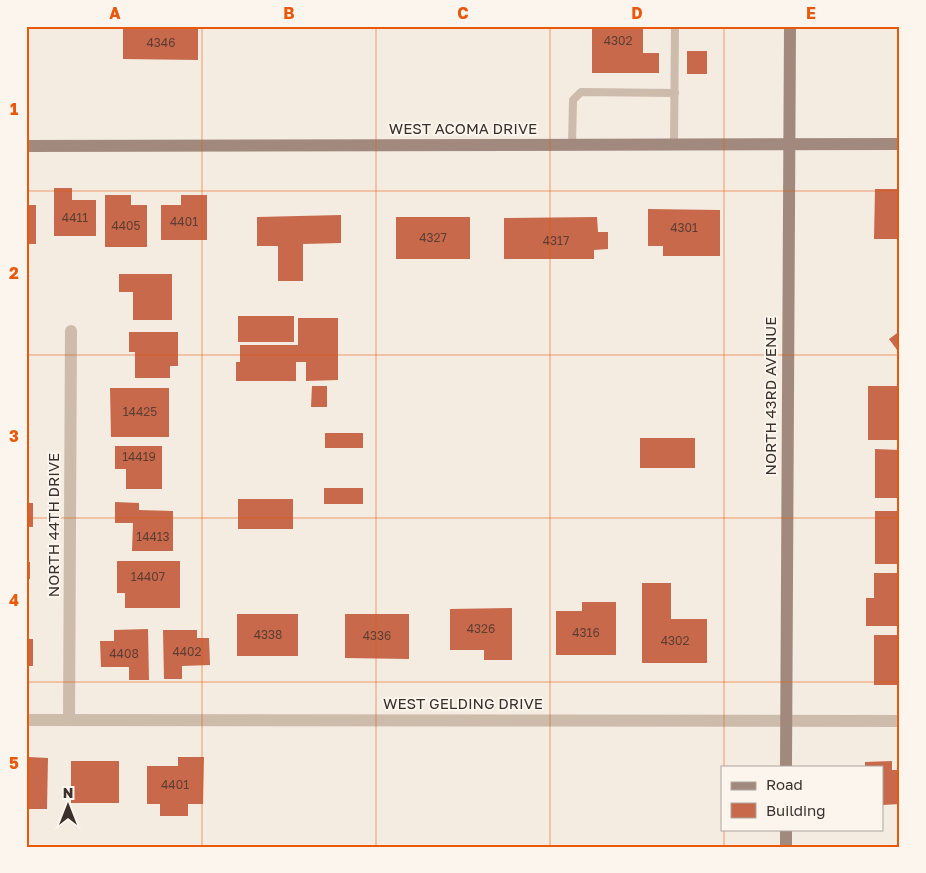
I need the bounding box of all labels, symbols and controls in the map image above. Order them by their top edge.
text: A [109,3,121,23]
text: B [283,3,295,23]
text: C [457,3,469,23]
text: D [631,3,643,23]
text: E [806,3,816,23]
house number: 4302 [604,33,632,48]
house number: 4346 [147,35,175,50]
text: 1 [10,99,18,119]
street label: WEST ACOMA DRIVE [389,119,537,137]
house number: 4411 [62,210,88,225]
house number: 4401 [170,214,198,229]
house number: 4405 [111,218,141,233]
house number: 4301 [670,220,698,235]
house number: 4327 [419,230,447,245]
house number: 4317 [543,233,569,248]
text: 2 [9,263,19,283]
street label: NORTH 43RD AVENUE [761,317,779,475]
house number: 14425 [123,404,157,419]
text: 3 [9,426,19,446]
house number: 14419 [122,449,156,464]
street label: NORTH 44TH DRIVE [44,453,62,597]
house number: 14413 [136,529,170,544]
house number: 14407 [131,569,165,584]
text: 4 [9,590,19,610]
house number: 4326 [467,621,495,636]
house number: 4316 [572,625,600,640]
house number: 4338 [254,627,282,642]
house number: 4336 [363,628,391,643]
house number: 4302 [661,633,689,648]
house number: 4402 [172,644,202,659]
house number: 4408 [109,646,139,661]
street label: WEST GELDING DRIVE [383,694,543,712]
text: 5 [9,753,19,773]
legend [721,766,884,830]
text: Road [766,775,803,793]
house number: 4401 [161,777,189,792]
north arrow [42,780,92,830]
text: N [63,784,73,801]
text: Building [766,801,826,819]

